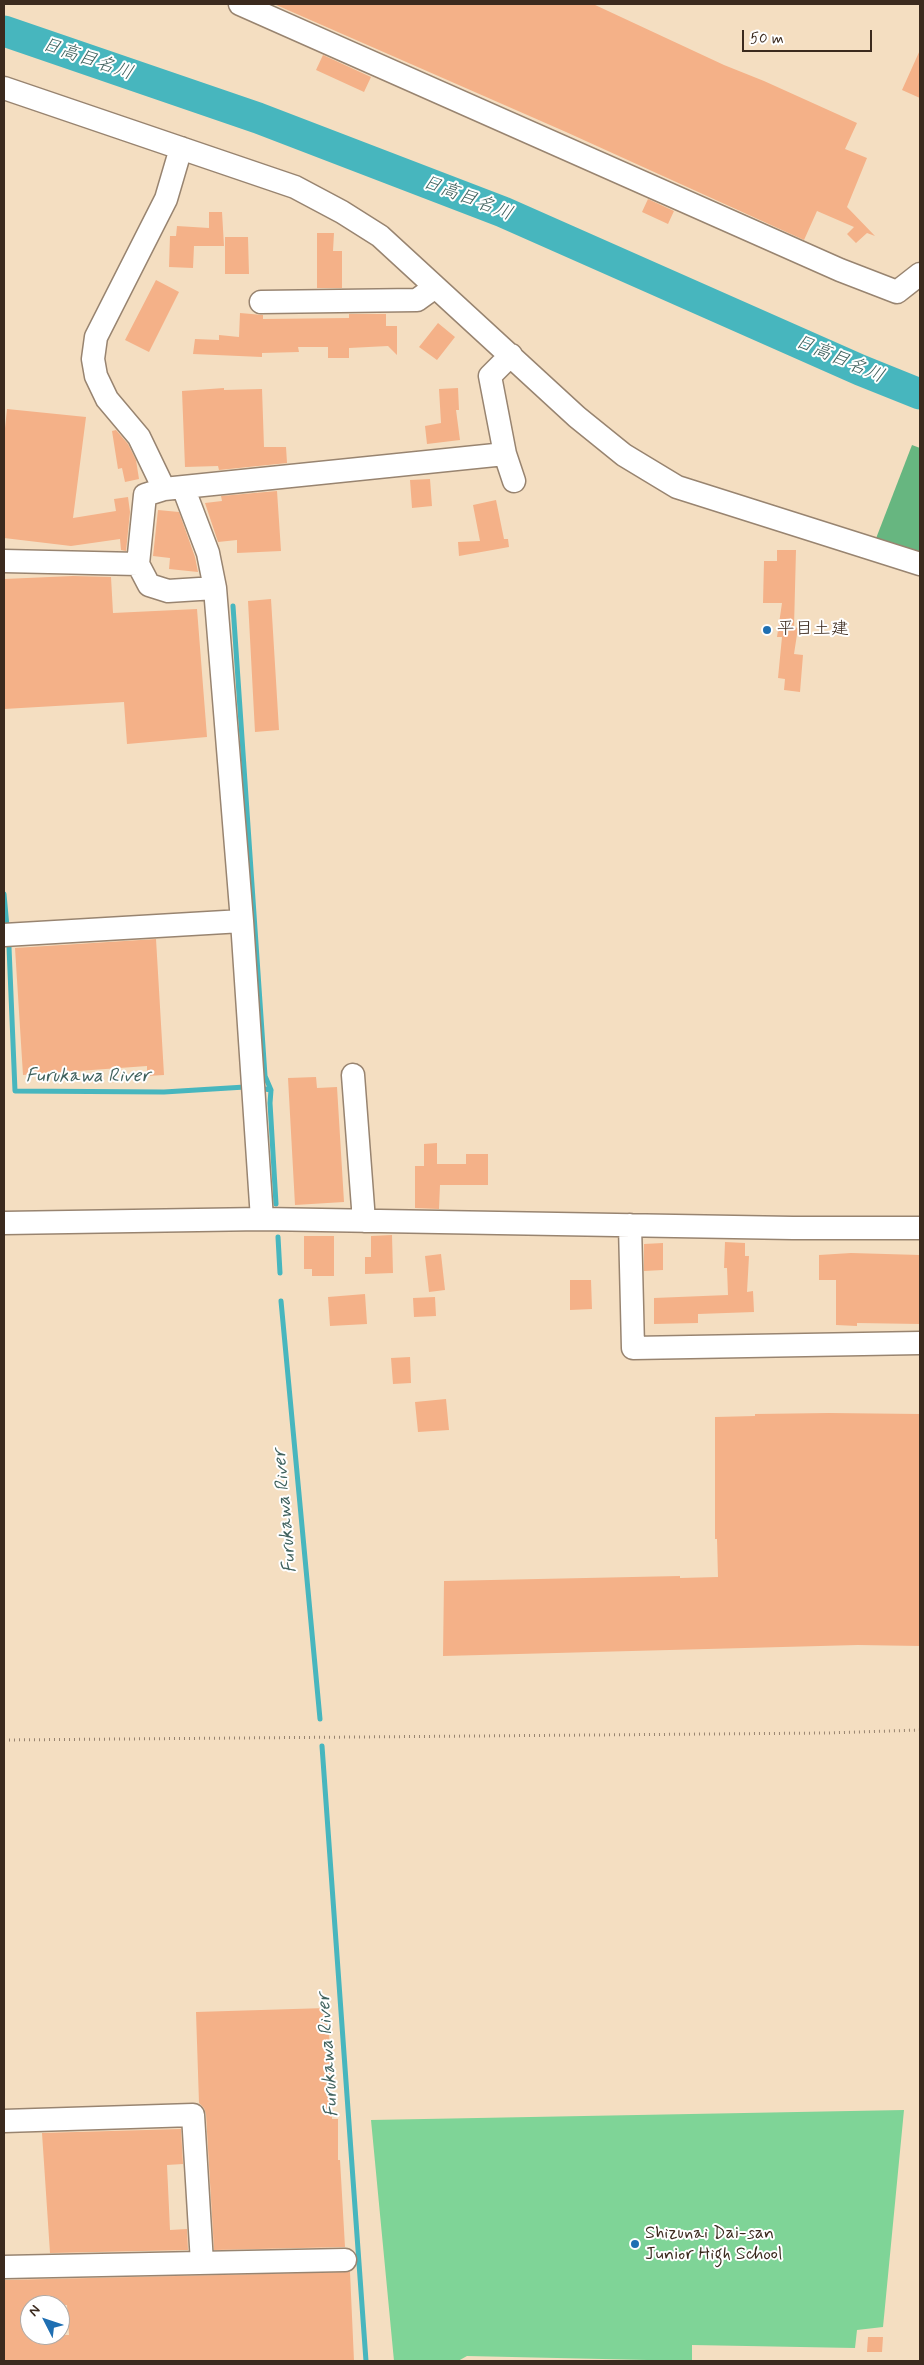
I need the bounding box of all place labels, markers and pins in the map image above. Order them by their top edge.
place label: 平目土建 [777,619,849,641]
marker: 平目土建 [761,624,773,636]
place label: Shizunai Dai-san Junior High School [645,2223,782,2266]
marker: Shizunai Dai-san Junior High School [629,2238,641,2250]

